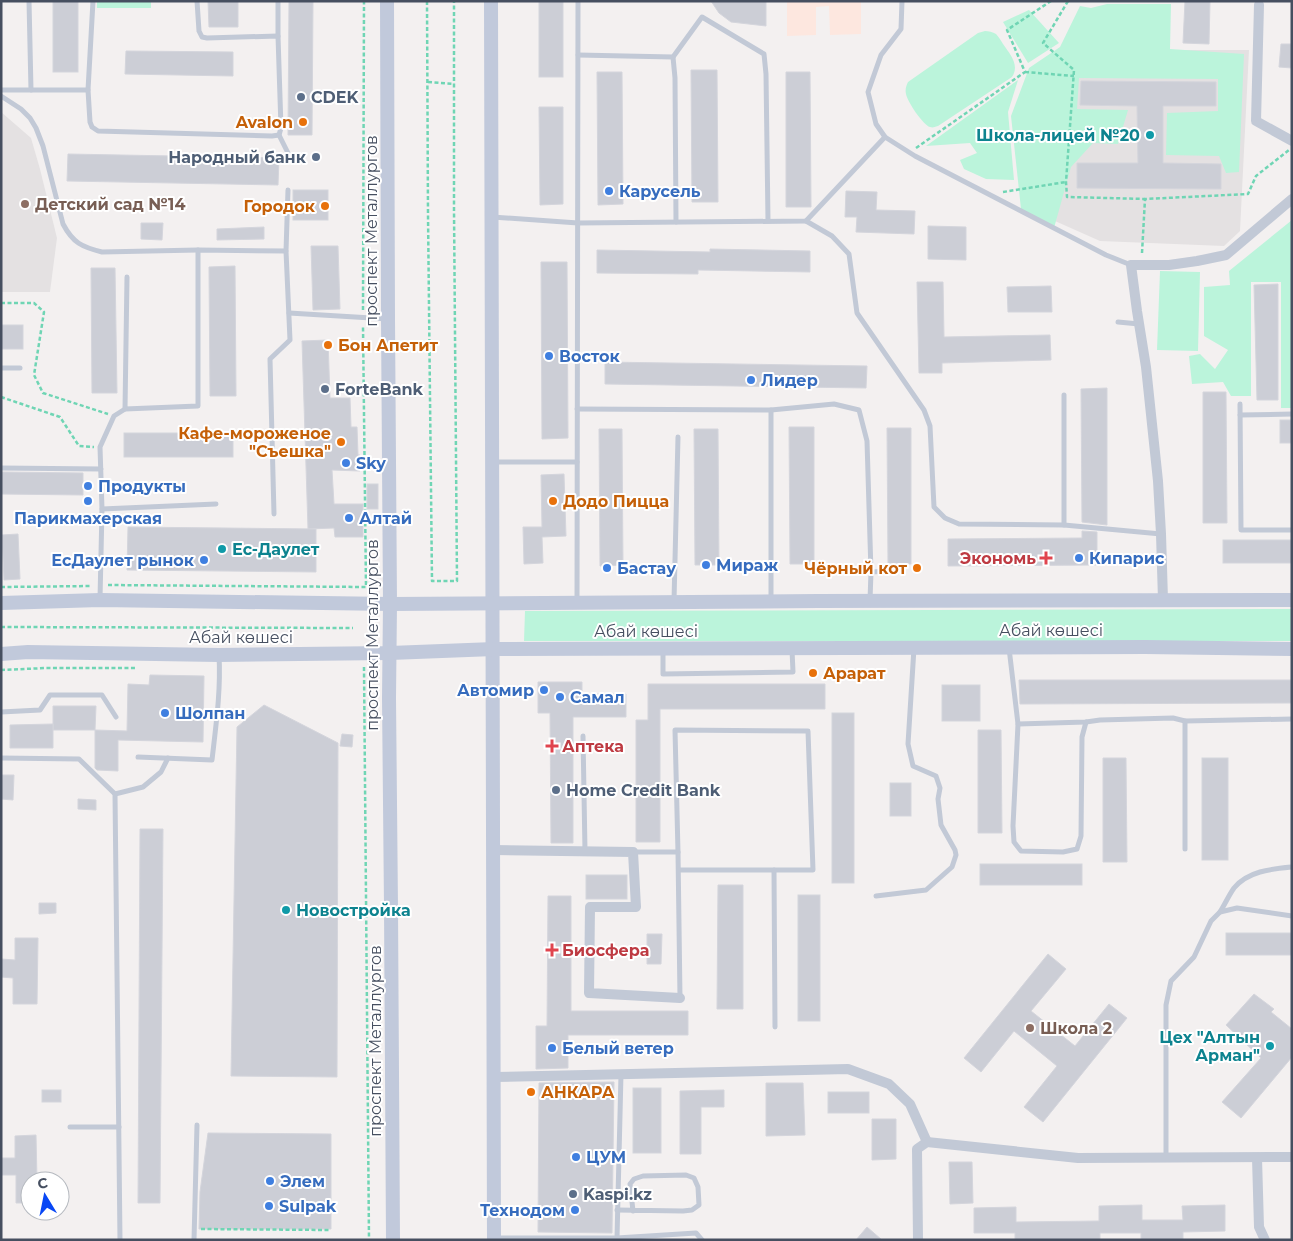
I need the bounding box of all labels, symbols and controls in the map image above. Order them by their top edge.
place label: CDEK [311,88,360,107]
marker: CDEK [295,91,307,103]
place label: Avalon [235,113,293,132]
marker: Avalon [297,116,309,128]
place label: Школа-лицей №20 [976,126,1140,145]
marker: Школа-лицей №20 [1144,129,1156,141]
street label: проспект Металлургов [362,135,381,327]
place label: Народный банк [168,148,307,167]
marker: Народный банк [310,151,322,163]
place label: Карусель [619,182,701,201]
marker: Карусель [603,185,615,197]
place label: Детский сад №14 [35,195,185,214]
place label: Городок [243,197,316,216]
marker: Детский сад №14 [19,198,31,210]
marker: Городок [319,200,331,212]
place label: Бон Апетит [338,336,439,355]
marker: Бон Апетит [322,339,334,351]
place label: Восток [559,347,621,366]
marker: Восток [543,350,555,362]
place label: Лидер [761,371,818,390]
marker: Лидер [745,374,757,386]
place label: ForteBank [335,380,424,399]
marker: ForteBank [319,383,331,395]
place label: Кафе-мороженое "Cъешка" [178,424,331,461]
marker: Кафе-мороженое "Cъешка" [335,436,347,448]
place label: Sky [356,454,386,473]
marker: Sky [340,457,352,469]
place label: Продукты [98,477,186,496]
marker: Продукты [82,480,94,492]
place label: Додо Пицца [563,492,669,511]
marker: Парикмахерская [82,495,94,507]
marker: Додо Пицца [547,495,559,507]
place label: Парикмахерская [14,509,162,528]
place label: Алтай [359,509,412,528]
marker: Алтай [343,512,355,524]
street label: проспект Металлургов [363,539,382,731]
place label: Ес-Даулет [232,540,320,559]
marker: Ес-Даулет [216,543,228,555]
place label: Экономь [960,549,1036,568]
place label: Кипарис [1089,549,1165,568]
place label: ЕсДаулет рынок [51,551,195,570]
marker: Экономь [1040,552,1052,564]
marker: Кипарис [1073,552,1085,564]
marker: ЕсДаулет рынок [198,554,210,566]
place label: Мираж [716,556,778,575]
place label: Бастау [617,559,676,578]
marker: Мираж [700,559,712,571]
place label: Чёрный кот [804,559,907,578]
marker: Бастау [601,562,613,574]
marker: Чёрный кот [911,562,923,574]
street label: Абай көшесі [999,621,1103,640]
street label: Абай көшесі [594,622,698,641]
street label: Абай көшесі [189,628,293,647]
place label: Арарат [823,664,886,683]
marker: Арарат [807,667,819,679]
place label: Автомир [457,681,534,700]
marker: Автомир [538,684,550,696]
place label: Самал [570,688,625,707]
marker: Самал [554,691,566,703]
place label: Шолпан [175,704,245,723]
marker: Шолпан [159,707,171,719]
place label: Аптека [562,737,624,756]
marker: Аптека [546,740,558,752]
place label: Home Credit Bank [566,781,721,800]
marker: Home Credit Bank [550,784,562,796]
place label: Новостройка [296,901,411,920]
marker: Новостройка [280,904,292,916]
place label: Биосфера [562,941,650,960]
marker: Биосфера [546,944,558,956]
street label: проспект Металлургов [366,945,385,1137]
place label: Школа 2 [1040,1019,1112,1038]
marker: Школа 2 [1024,1022,1036,1034]
place label: Цех "Алтын Арман" [1159,1028,1260,1065]
place label: Белый ветер [562,1039,674,1058]
marker: Цех "Алтын Арман" [1264,1040,1276,1052]
marker: Белый ветер [546,1042,558,1054]
place label: АНКАРА [541,1083,615,1102]
marker: АНКАРА [525,1086,537,1098]
place label: ЦУМ [586,1148,626,1167]
marker: ЦУМ [570,1151,582,1163]
north arrow [20,1171,70,1221]
place label: Элем [280,1172,325,1191]
text: С [36,1173,49,1193]
marker: Элем [264,1175,276,1187]
place label: Kaspi.kz [583,1185,652,1204]
marker: Kaspi.kz [567,1188,579,1200]
place label: Sulpak [279,1197,337,1216]
marker: Sulpak [263,1200,275,1212]
place label: Технодом [480,1201,565,1220]
marker: Технодом [569,1204,581,1216]

